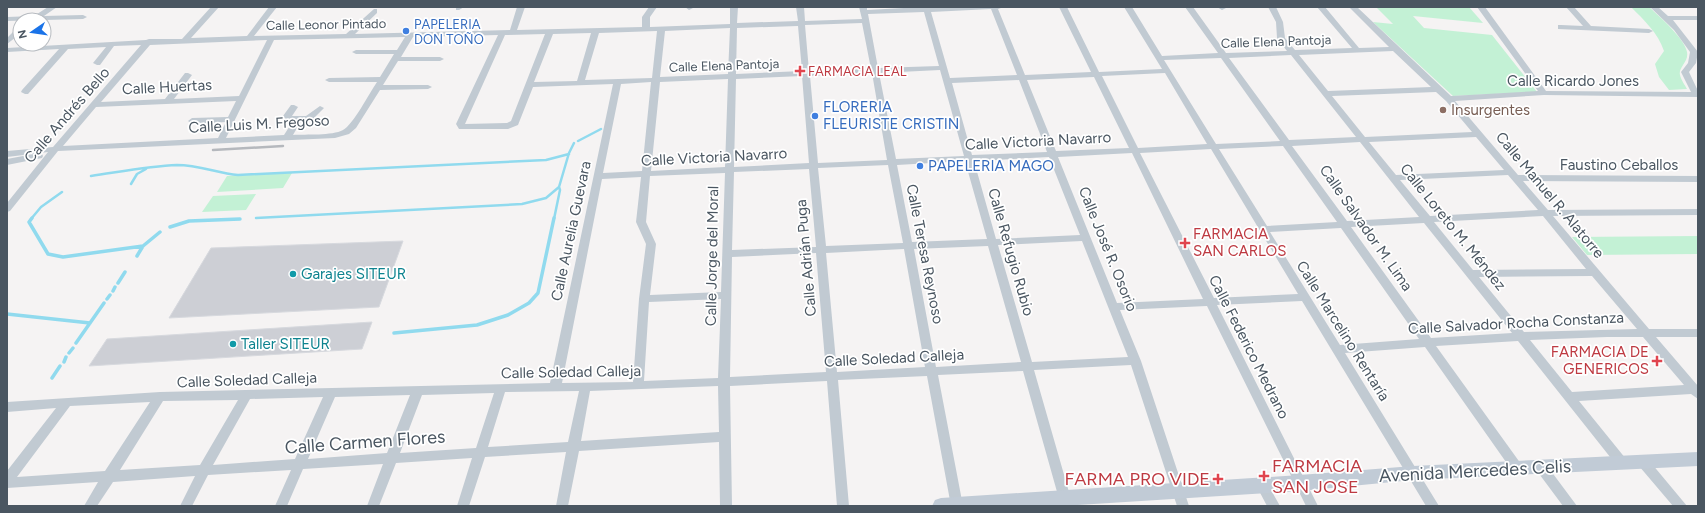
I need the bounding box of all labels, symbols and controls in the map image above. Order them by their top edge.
north arrow [12,12,52,52]
street label: Calle Leonor Pintado [266,16,386,33]
place label: PAPELERIA DON TOÑO [414,17,484,47]
marker: PAPELERIA DON TOÑO [401,26,411,36]
text: N [15,29,30,40]
street label: Calle Elena Pantoja [1220,32,1332,51]
street label: Calle Elena Pantoja [668,56,780,75]
street label: Calle Andrés Bello [21,63,114,167]
place label: FARMACIA LEAL [808,64,907,79]
marker: FARMACIA LEAL [795,66,805,76]
street label: Calle Ricardo Jones [1507,72,1639,90]
street label: Calle Huertas [122,76,212,98]
place label: FLORERIA FLEURISTE CRISTIN [823,98,959,133]
place label: Insurgentes [1451,101,1530,119]
marker: Insurgentes [1438,105,1448,115]
street label: Calle Luis M. Fregoso [188,111,330,137]
marker: FLORERIA FLEURISTE CRISTIN [810,111,820,121]
street label: Calle Victoria Navarro [964,128,1112,154]
street label: Calle Manuel R. Alatorre [1492,128,1608,262]
street label: Calle Victoria Navarro [640,144,788,170]
street label: Faustino Ceballos [1560,156,1678,174]
place label: PAPELERIA MAGO [928,157,1054,175]
street label: Calle Aurelia Guevara [547,159,595,303]
street label: Calle Loreto M. Méndez [1396,160,1510,294]
marker: PAPELERIA MAGO [915,161,925,171]
street label: Calle Salvador M. Lima [1316,161,1416,295]
street label: Calle Teresa Reynoso [903,183,947,326]
street label: Calle José R. Osorio [1075,184,1141,314]
street label: Calle Jorge del Moral [702,186,722,326]
street label: Calle Refugio Rubio [984,186,1038,318]
street label: Calle Adrián Puga [792,199,820,317]
place label: FARMACIA SAN CARLOS [1193,225,1286,260]
marker: FARMACIA SAN CARLOS [1180,238,1190,248]
street label: Calle Marcelino Rentaría [1293,258,1393,404]
place label: Garajes SITEUR [301,265,406,283]
marker: Garajes SITEUR [288,269,298,279]
street label: Calle Federico Medrano [1205,272,1293,422]
street label: Calle Salvador Rocha Constanza [1408,308,1624,338]
place label: Taller SITEUR [241,335,330,353]
marker: Taller SITEUR [228,339,238,349]
place label: FARMACIA DE GENERICOS [1551,343,1649,378]
street label: Calle Soledad Calleja [824,345,964,371]
marker: FARMACIA DE GENERICOS [1652,356,1662,366]
street label: Calle Soledad Calleja [501,362,641,382]
street label: Calle Soledad Calleja [177,369,317,391]
street label: Calle Carmen Flores [284,425,446,459]
place label: FARMACIA SAN JOSE [1272,455,1362,498]
street label: Avenida Mercedes Celis [1378,455,1572,487]
place label: FARMA PRO VIDE [1064,468,1210,490]
marker: FARMACIA SAN JOSE [1259,471,1269,481]
marker: FARMA PRO VIDE [1213,474,1223,484]

